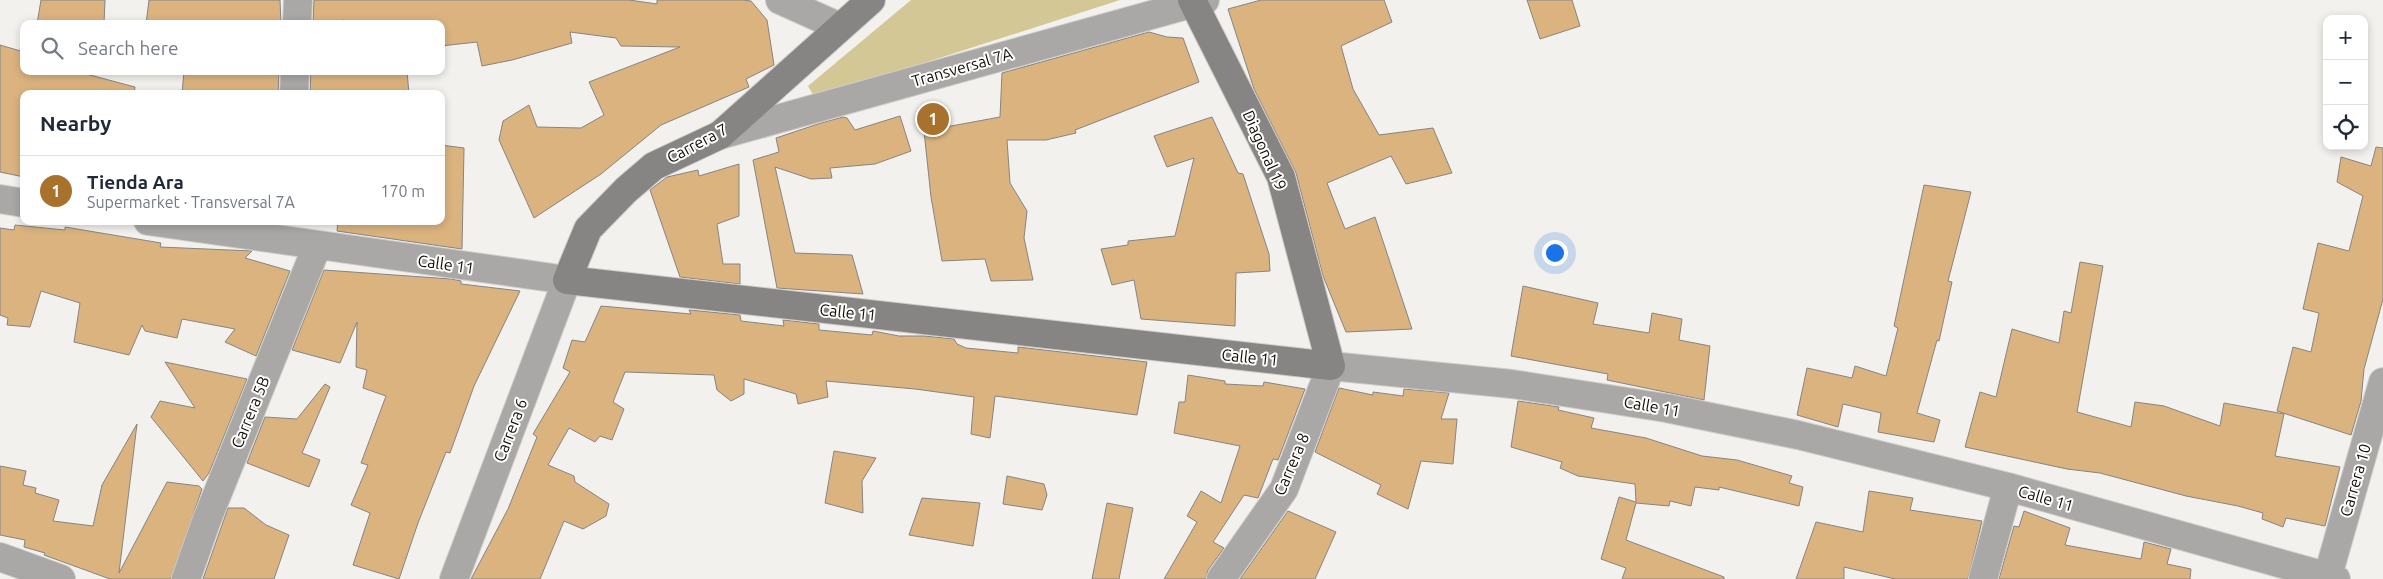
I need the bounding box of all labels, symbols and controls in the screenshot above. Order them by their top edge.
map controls [2323,15,2368,150]
button: + [2323,15,2368,60]
search box [20,20,445,75]
icon: search [38,34,66,62]
text: Search here [78,37,178,59]
street label: Transversal 7A [910,44,1015,90]
button: − [2323,60,2368,105]
pin: 1 [917,100,949,138]
button: locate [2323,105,2368,150]
street label: Diagonal 19 [1239,107,1291,193]
text: Nearby [40,111,111,135]
street label: Carrera 7 [664,120,730,166]
text: Tienda Ara [87,171,184,193]
text: 1 [51,182,61,200]
text: 170 m [380,182,425,200]
text: Supermarket · Transversal 7A [87,193,295,211]
your location [1542,240,1568,266]
street label: Calle 11 [417,251,475,277]
street label: Calle 11 [819,300,877,324]
street label: Calle 11 [1221,345,1279,369]
street label: Carrera 5B [227,373,273,451]
street label: Calle 11 [1622,392,1682,420]
street label: Carrera 6 [490,396,530,464]
street label: Carrera 8 [1270,430,1312,498]
street label: Carrera 10 [2336,441,2374,519]
street label: Calle 11 [2016,481,2076,515]

